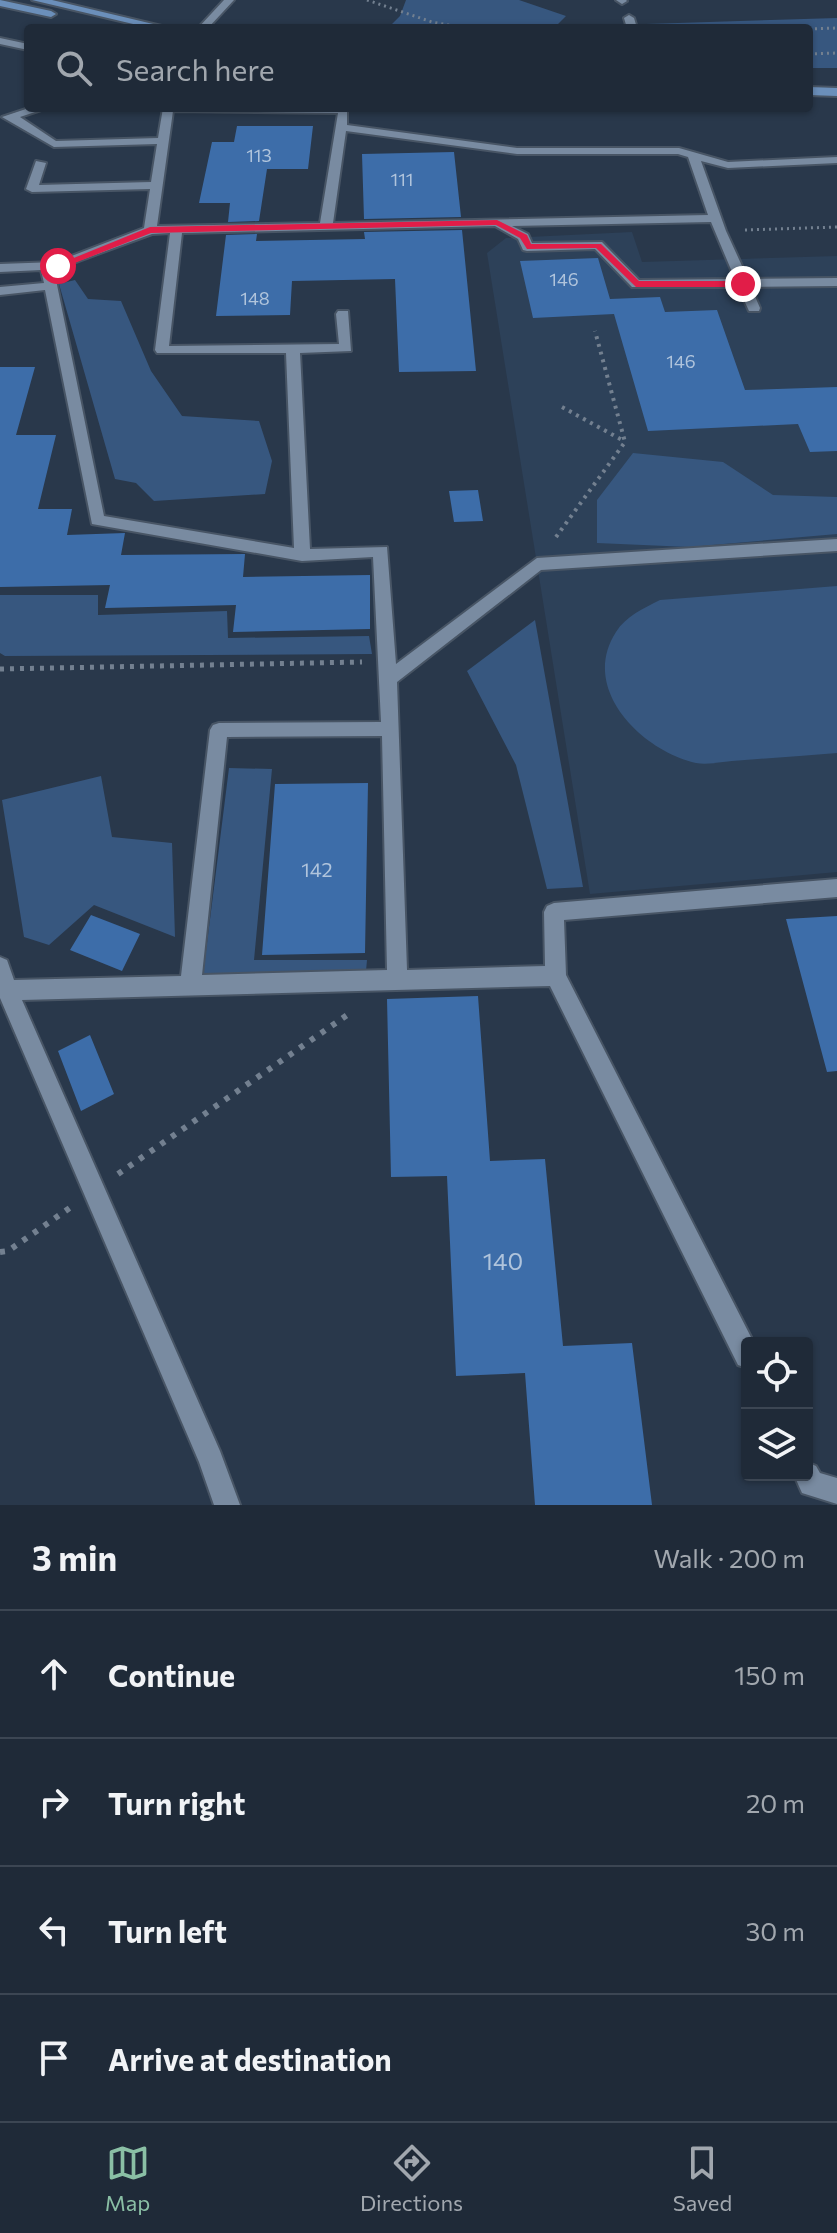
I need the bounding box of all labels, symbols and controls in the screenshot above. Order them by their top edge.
search box [24,24,813,112]
icon: search [52,46,96,90]
text: Search here [116,50,275,87]
house number: 113 [246,144,272,166]
house number: 111 [390,168,414,190]
route start [40,248,76,284]
route end [725,266,761,302]
house number: 146 [549,268,579,290]
house number: 148 [240,287,270,309]
house number: 146 [666,350,696,372]
house number: 142 [301,857,333,881]
house number: 140 [483,1246,523,1275]
map controls [741,1337,813,1481]
button: locate [741,1337,813,1409]
button: layers [741,1409,813,1481]
text: 3 min [32,1536,117,1578]
text: Walk · 200 m [654,1542,805,1573]
icon: ahead [32,1652,76,1696]
text: Continue [108,1656,235,1693]
text: 150 m [734,1659,805,1690]
icon: right [32,1780,76,1824]
text: Turn right [108,1784,245,1821]
text: 20 m [746,1787,805,1818]
icon: left [32,1908,76,1952]
text: Turn left [108,1912,227,1949]
text: 30 m [746,1915,805,1946]
icon: arrive [32,2036,76,2080]
text: Arrive at destination [108,2040,392,2077]
tab: Map [105,2141,150,2216]
tab: Directions [360,2141,463,2216]
tab: Saved [673,2141,732,2216]

